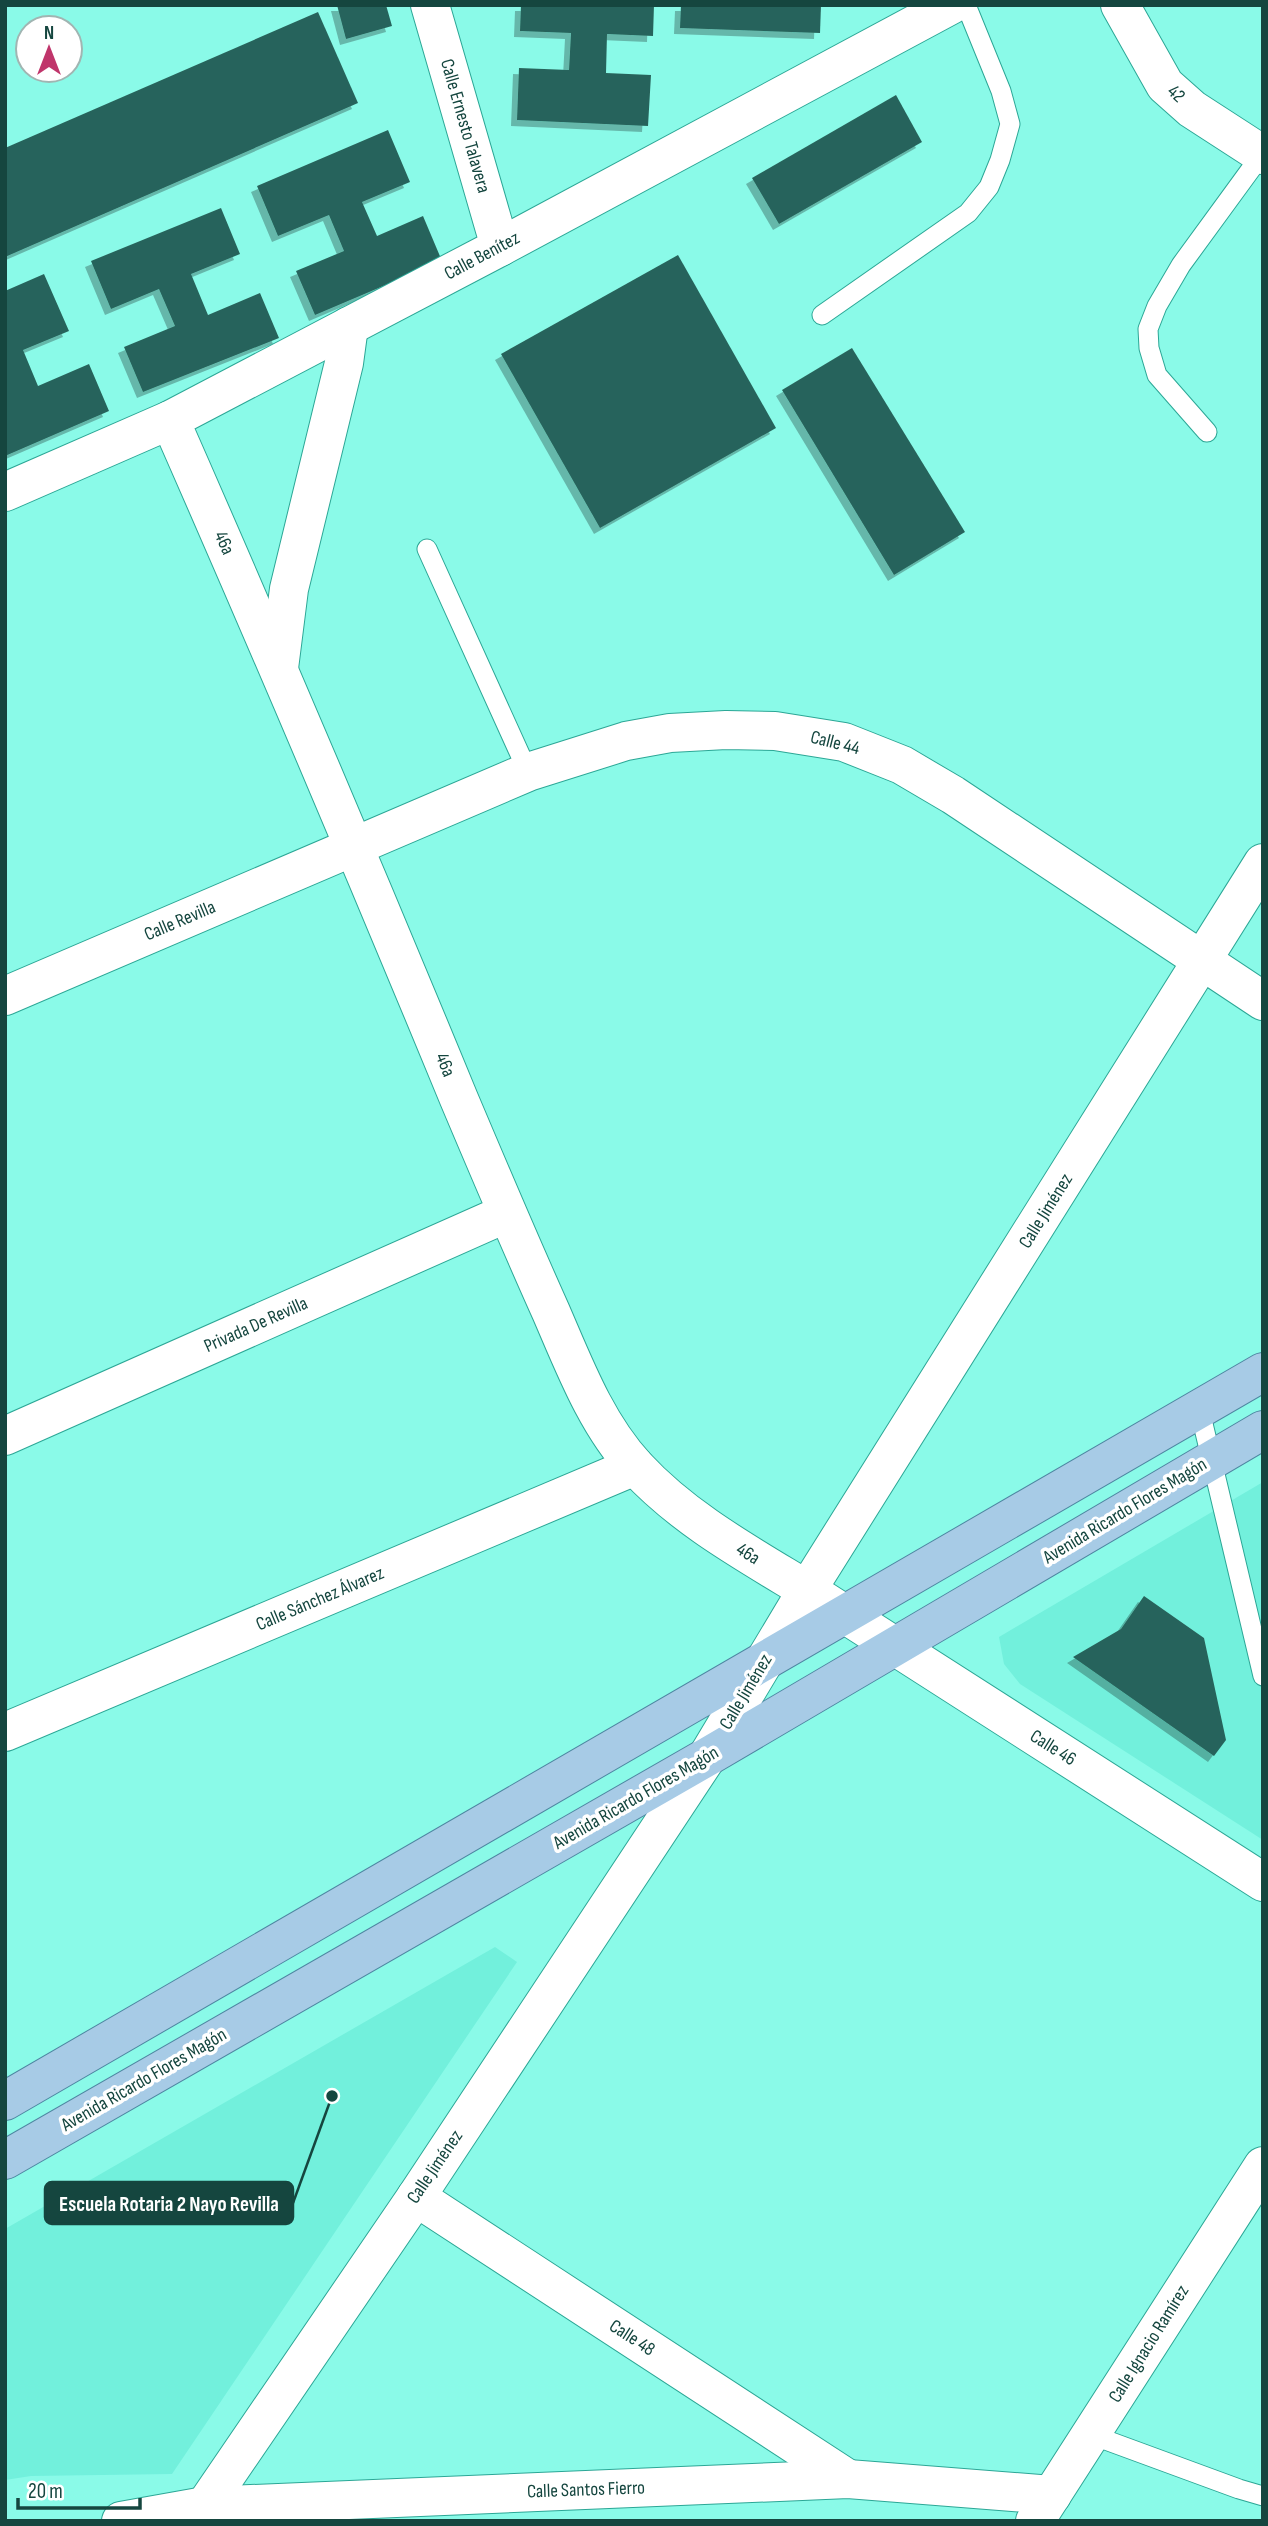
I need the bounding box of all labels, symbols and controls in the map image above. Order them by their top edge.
north arrow [14,14,84,84]
text: N [44,22,54,45]
street label: Calle Ernesto Talavera [435,56,495,196]
street label: 42 [1162,80,1190,108]
street label: Calle Benítez [440,227,524,285]
street label: 46a [209,528,239,558]
street label: Calle 44 [808,726,862,760]
street label: Calle Revilla [141,896,219,946]
street label: 46a [430,1050,460,1080]
street label: Calle Jiménez [1014,1169,1078,1253]
street label: Privada De Revilla [201,1292,311,1358]
street label: Avenida Ricardo Flores Magón [1038,1453,1211,1570]
street label: 46a [732,1538,764,1570]
street label: Calle Sánchez Álvarez [253,1562,388,1636]
street label: Calle Jiménez [715,1650,778,1734]
street label: Calle 46 [1026,1725,1080,1771]
street label: Avenida Ricardo Flores Magón [548,1741,723,1855]
street label: Avenida Ricardo Flores Magón [56,2023,231,2137]
street label: Calle Jiménez [402,2126,468,2208]
callout: Escuela Rotaria 2 Nayo Revilla [45,2182,293,2224]
text: Escuela Rotaria 2 Nayo Revilla [59,2192,279,2217]
street label: Calle Ignacio Ramírez [1104,2281,1194,2407]
street label: Calle 48 [605,2315,659,2361]
scale bar [18,2466,140,2510]
street label: Calle Santos Fierro [527,2476,645,2504]
text: 20 m [28,2479,63,2504]

